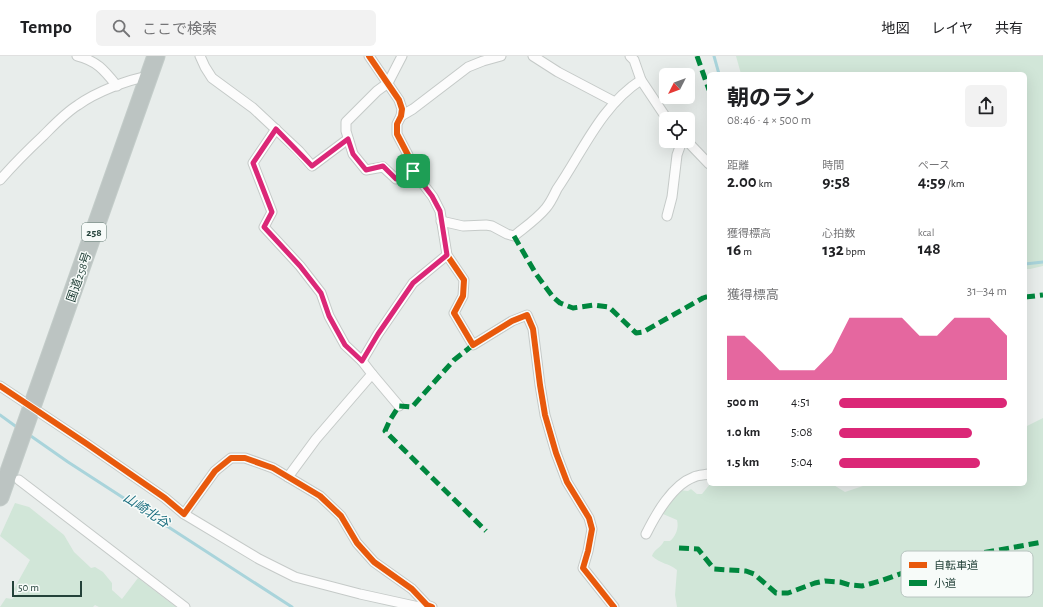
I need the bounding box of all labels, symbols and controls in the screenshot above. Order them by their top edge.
search box [96,10,376,46]
icon: search [110,17,132,39]
text: Tempo [20,18,72,37]
text: ここで検索 [142,22,217,37]
text: 地図 [881,22,909,36]
text: レイヤ [931,22,973,36]
text: 共有 [995,22,1023,36]
north arrow [659,68,695,104]
map controls [659,68,695,148]
button: share [965,85,1007,127]
text: 朝のラン [727,87,815,109]
button: locate [659,112,695,148]
text: 08:46 · 4 × 500 m [727,114,811,127]
pin [396,154,430,188]
icon: arrive [402,160,424,182]
text: 距離 [727,160,749,171]
text: 時間 [822,160,844,171]
text: ペース [918,160,950,171]
text: 2.00 [727,173,757,190]
text: 9:58 [822,173,850,190]
text: 4:59 [918,173,946,190]
text: km [757,178,772,189]
text: /km [946,178,964,189]
road number: 258 [82,223,106,241]
text: kcal [918,227,934,238]
text: 獲得標高 [727,228,771,239]
text: 心拍数 [822,228,855,239]
text: 148 [918,240,941,257]
text: 16 [727,241,741,258]
text: 132 [822,241,844,258]
text: m [741,246,752,257]
text: bpm [844,246,866,257]
street label: 国道258号 [64,250,93,304]
text: 31–34 m [967,285,1007,298]
text: 獲得標高 [727,289,779,302]
text: 500 m [727,396,759,409]
text: 4:51 [791,396,810,409]
text: 1.0 km [727,426,760,439]
text: 5:08 [791,426,812,439]
text: 1.5 km [727,456,759,469]
text: 5:04 [791,456,813,469]
water label: 山崎北谷 [121,491,173,531]
legend [901,551,1033,597]
text: 自転車道 [934,559,978,571]
text: 小道 [934,577,956,589]
scale bar [12,579,82,598]
text: 50 m [18,582,39,593]

